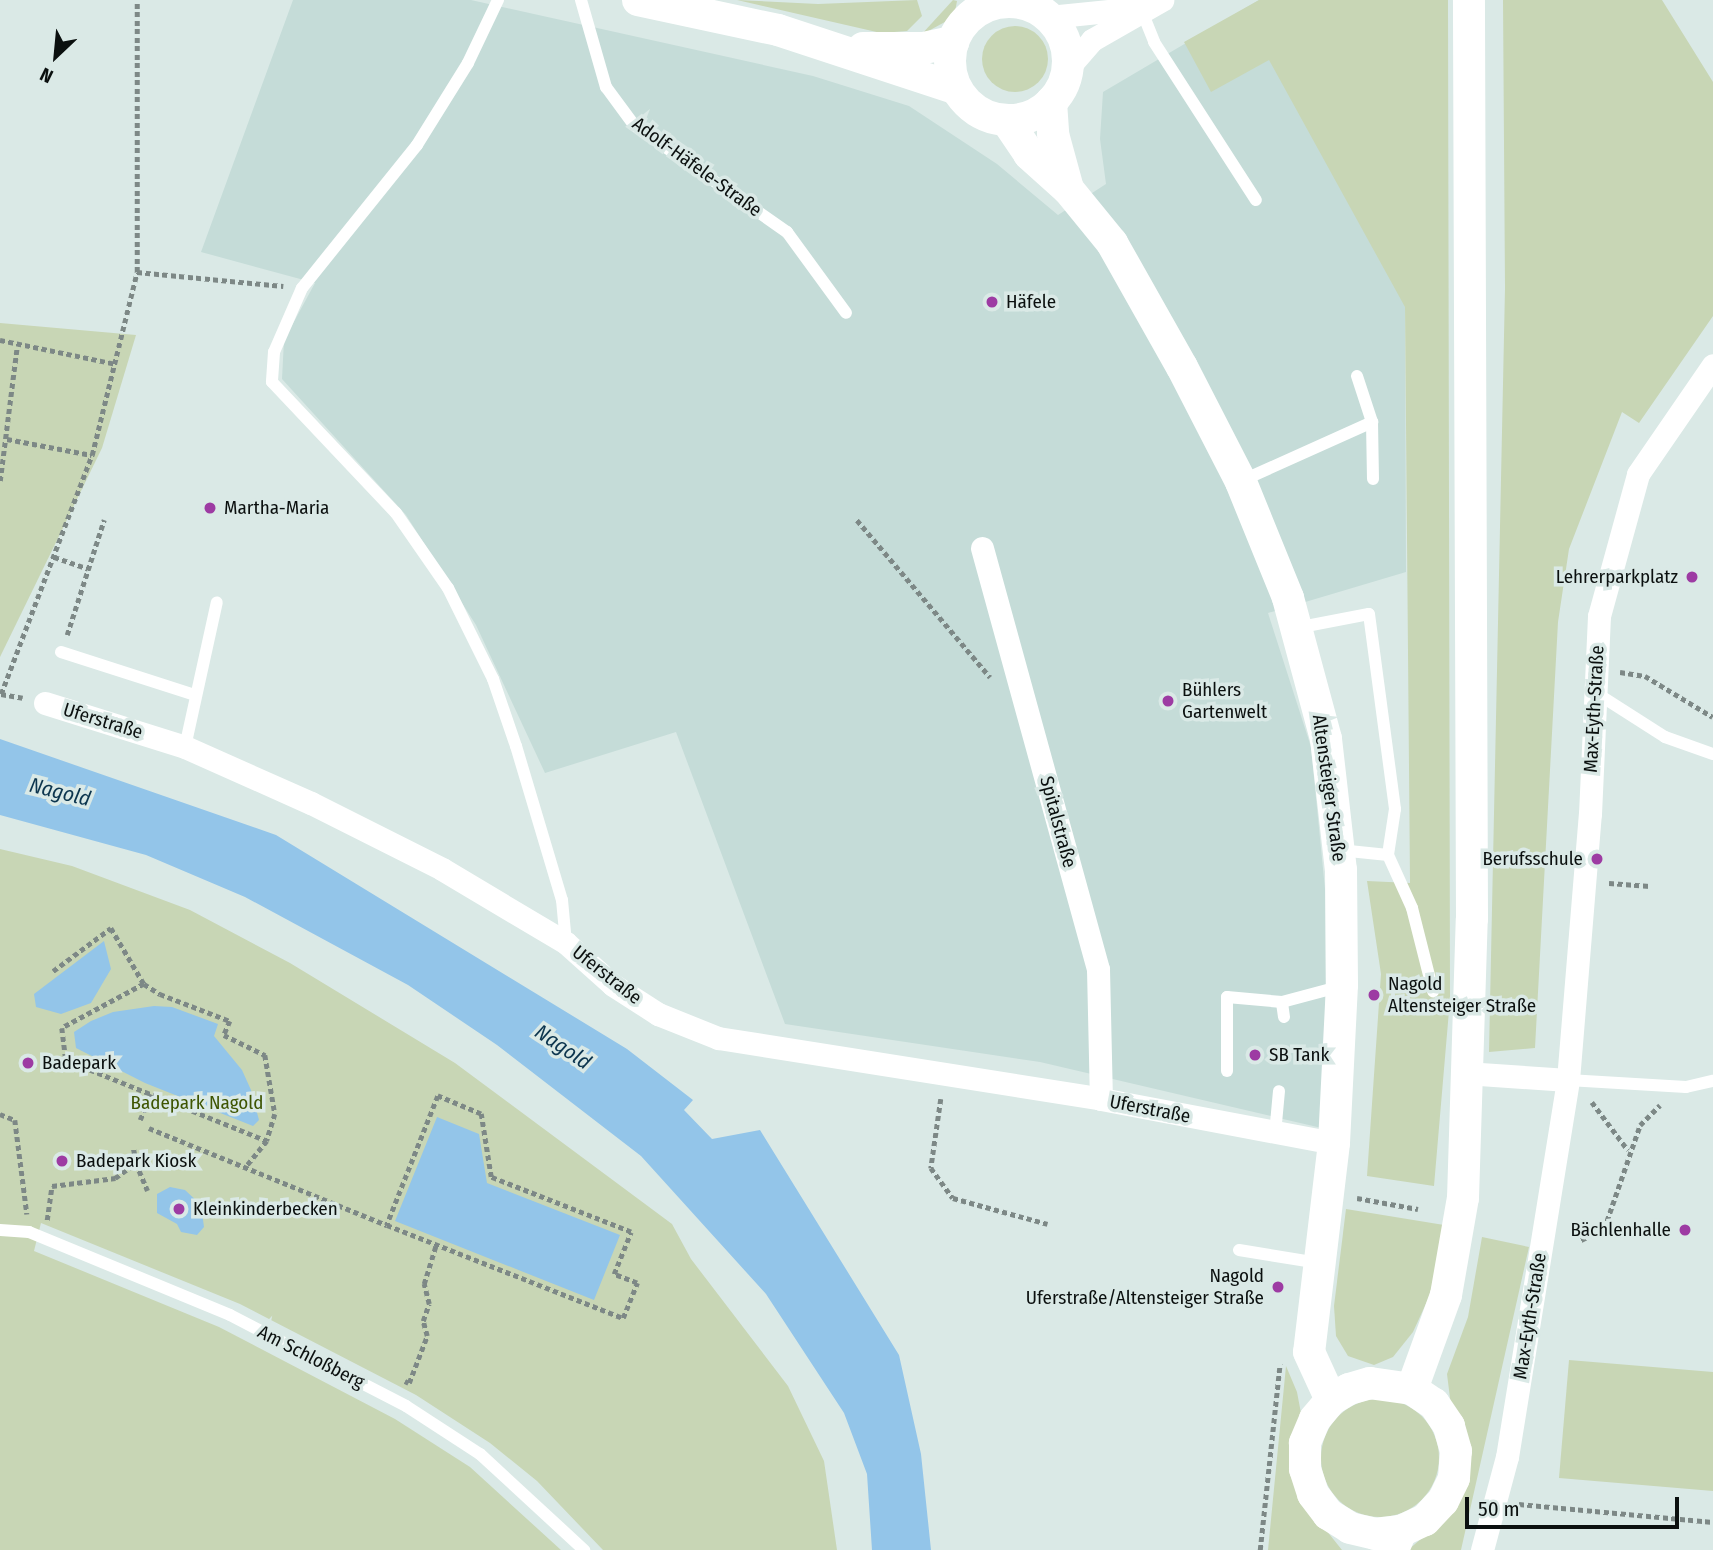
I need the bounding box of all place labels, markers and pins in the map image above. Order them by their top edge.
place label: Häfele [1006,291,1056,313]
marker: Häfele [984,294,1000,310]
place label: Martha-Maria [224,497,329,519]
marker: Martha-Maria [202,500,218,516]
place label: Lehrerparkplatz [1556,566,1678,588]
marker: Lehrerparkplatz [1684,569,1700,585]
place label: Bühlers Gartenwelt [1182,679,1267,723]
marker: Bühlers Gartenwelt [1160,693,1176,709]
place label: Berufsschule [1482,848,1583,870]
marker: Berufsschule [1589,851,1605,867]
place label: Nagold Altensteiger Straße [1388,973,1536,1017]
marker: Nagold Altensteiger Straße [1366,987,1382,1003]
place label: SB Tank [1269,1044,1329,1066]
marker: SB Tank [1247,1047,1263,1063]
place label: Badepark [42,1052,116,1074]
marker: Badepark [20,1055,36,1071]
place label: Badepark Kiosk [76,1150,196,1172]
marker: Badepark Kiosk [54,1153,70,1169]
place label: Kleinkinderbecken [193,1198,338,1220]
marker: Kleinkinderbecken [171,1201,187,1217]
place label: Bächlenhalle [1570,1219,1671,1241]
marker: Bächlenhalle [1677,1222,1693,1238]
place label: Nagold Uferstraße/Altensteiger Straße [1026,1265,1264,1309]
marker: Nagold Uferstraße/Altensteiger Straße [1270,1279,1286,1295]

